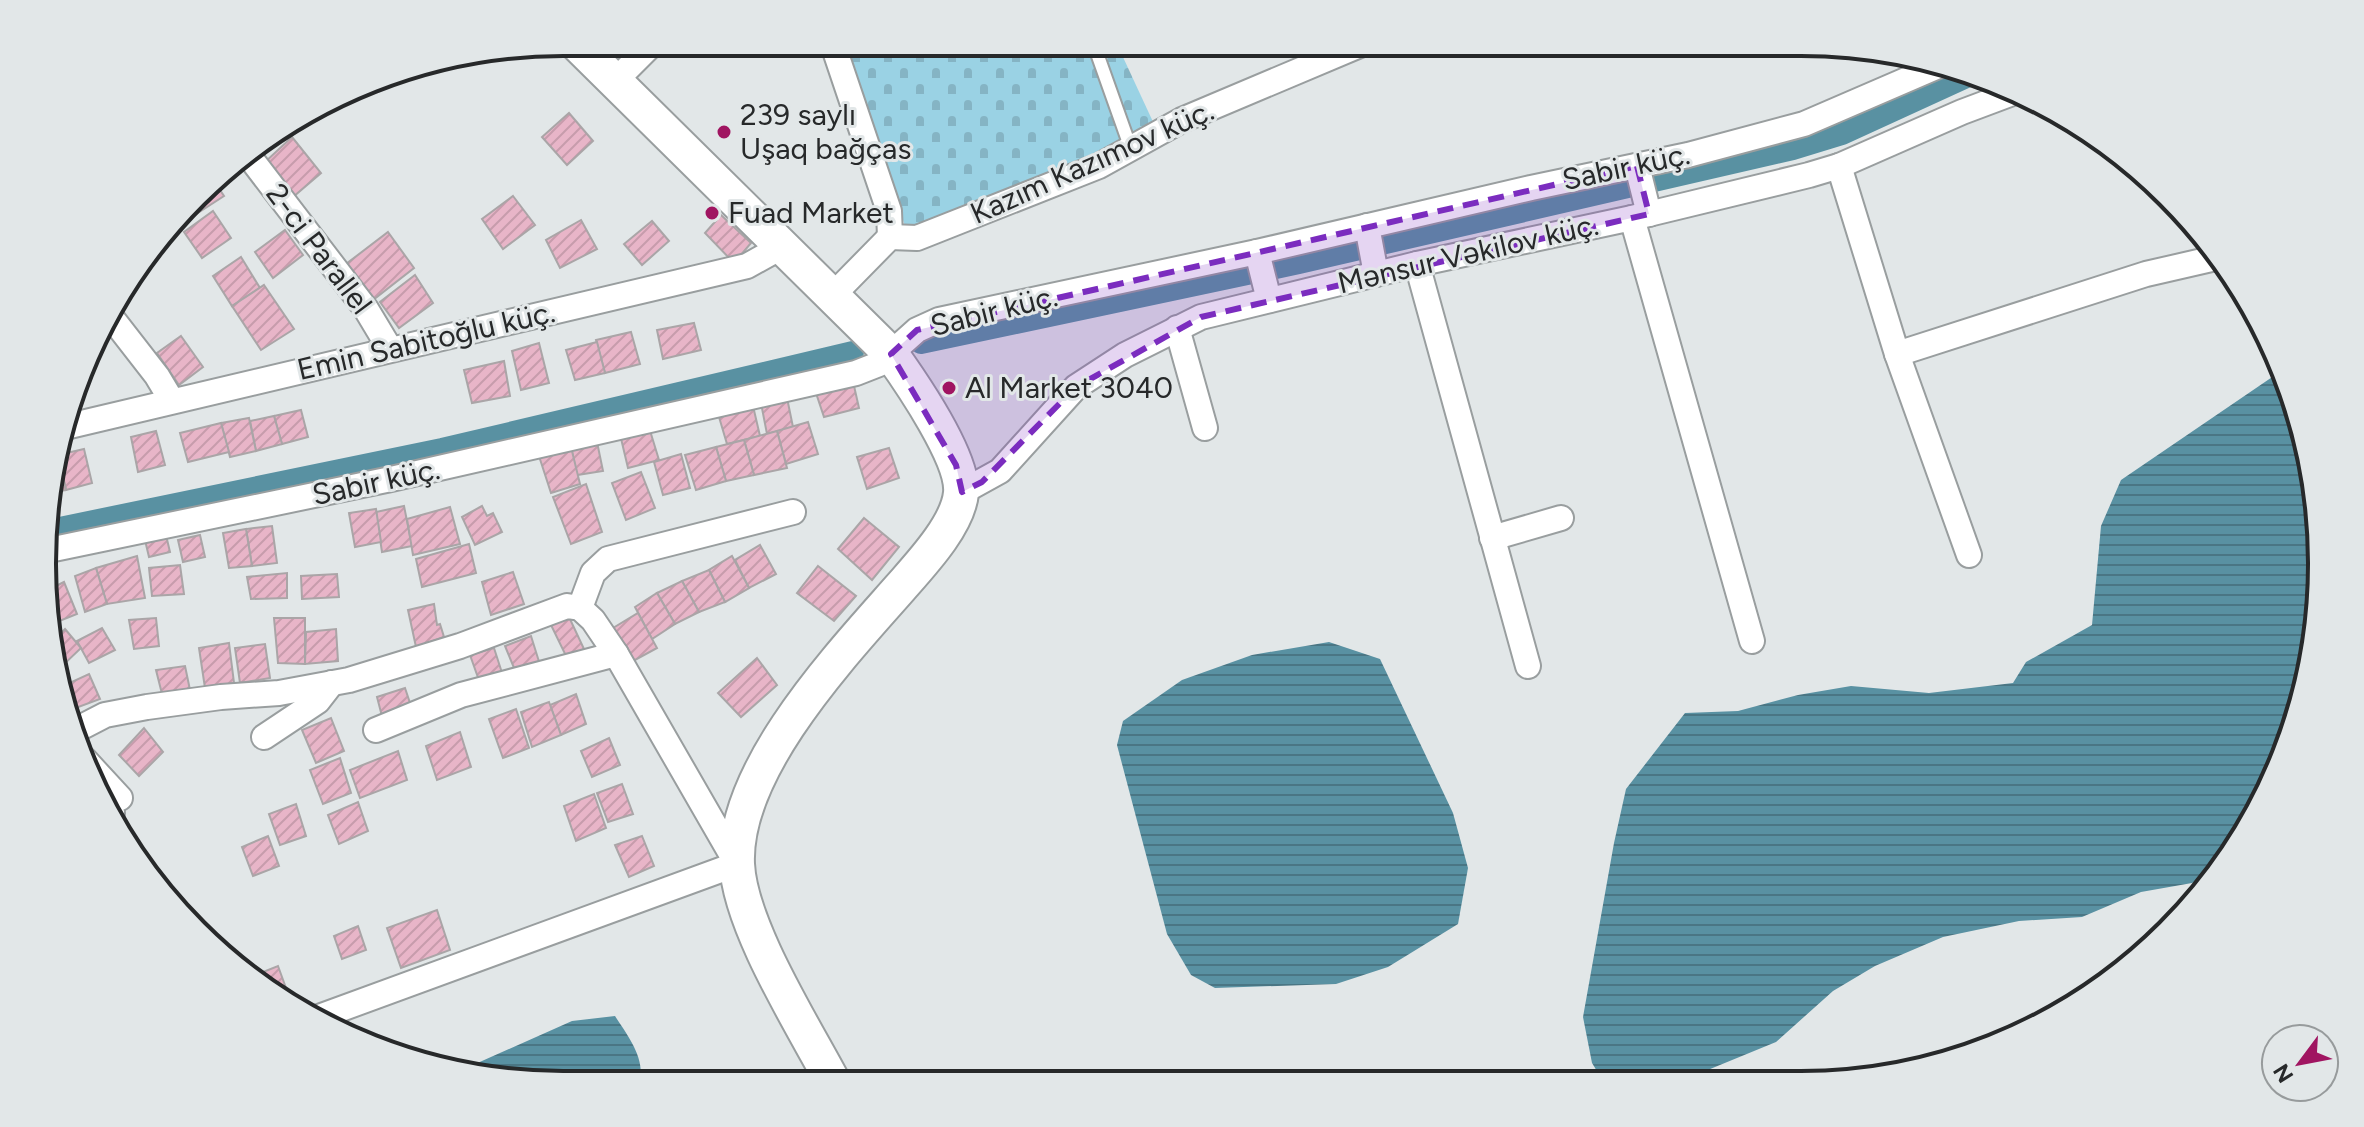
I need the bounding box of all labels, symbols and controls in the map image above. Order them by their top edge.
street label: Kazım Kazımov küç. [964,91,1219,232]
place label: 239 saylı Uşaq bağças [740,96,911,167]
marker: 239 saylı Uşaq bağças [715,123,733,141]
street label: Sabir küç. [1559,135,1693,198]
street label: 2-ci Parallel [258,176,380,321]
place label: Fuad Market [728,194,894,231]
marker: Fuad Market [703,204,721,222]
street label: Mənsur Vəkilov küç. [1334,206,1602,302]
street label: Sabir küç. [927,277,1061,344]
street label: Emin Sabitoğlu küç. [293,293,558,388]
place label: Al Market 3040 [965,369,1173,406]
marker: Al Market 3040 [940,379,958,397]
street label: Sabir küç. [309,450,443,513]
north arrow [2260,1023,2340,1103]
text: N [2268,1059,2299,1088]

